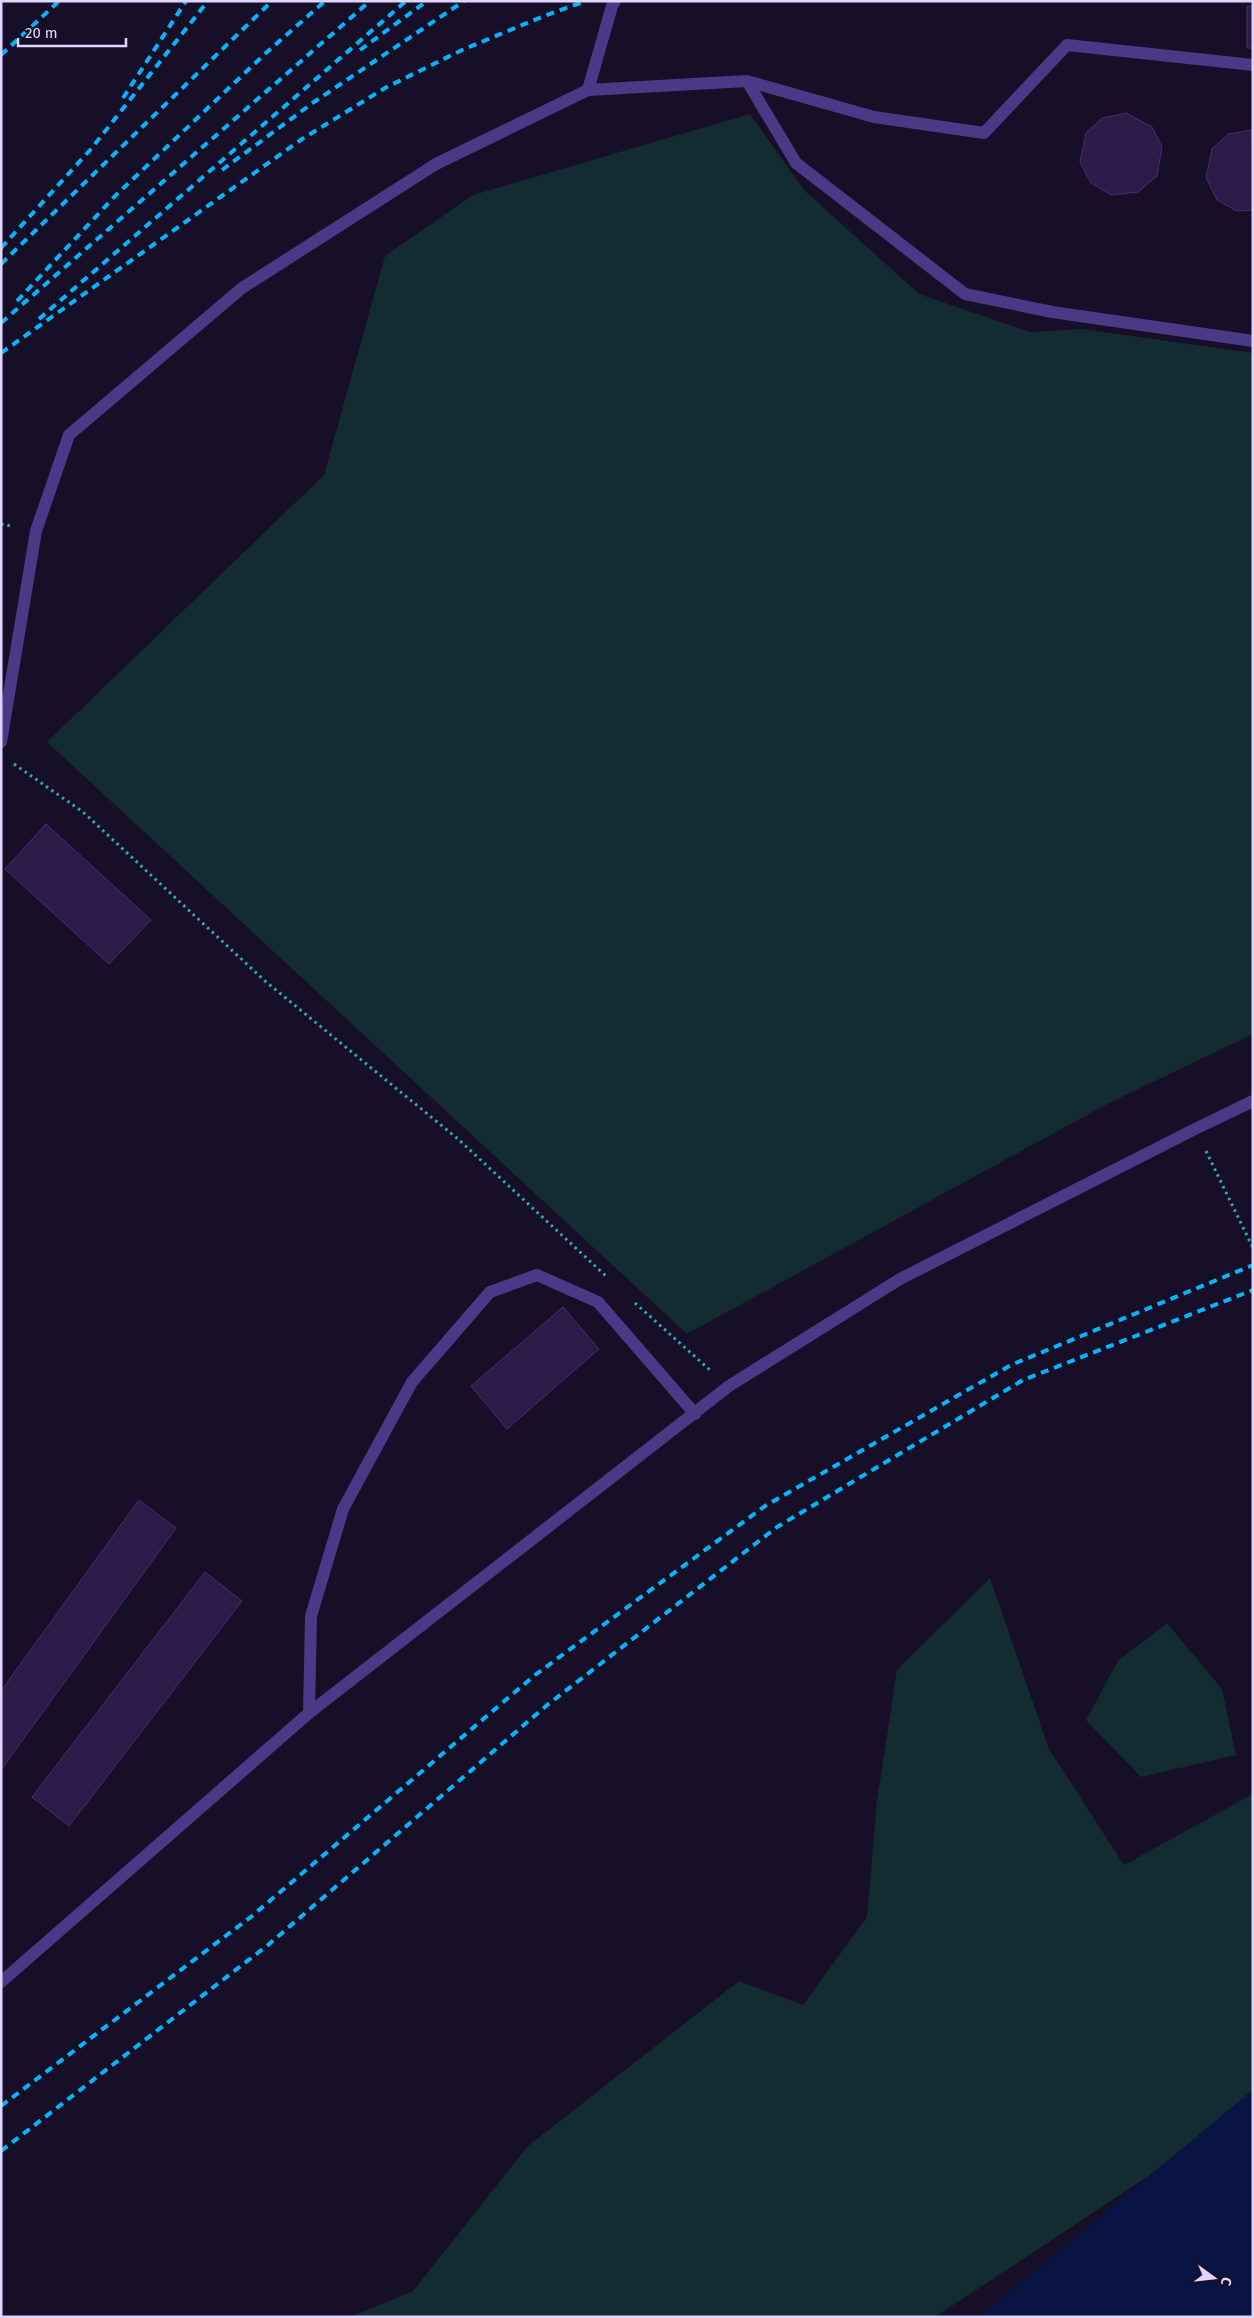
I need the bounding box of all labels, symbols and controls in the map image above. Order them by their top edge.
scale bar [18,15,125,47]
text: 20 m [25,24,58,42]
north arrow [1189,2253,1239,2303]
text: С [1217,2275,1235,2287]

